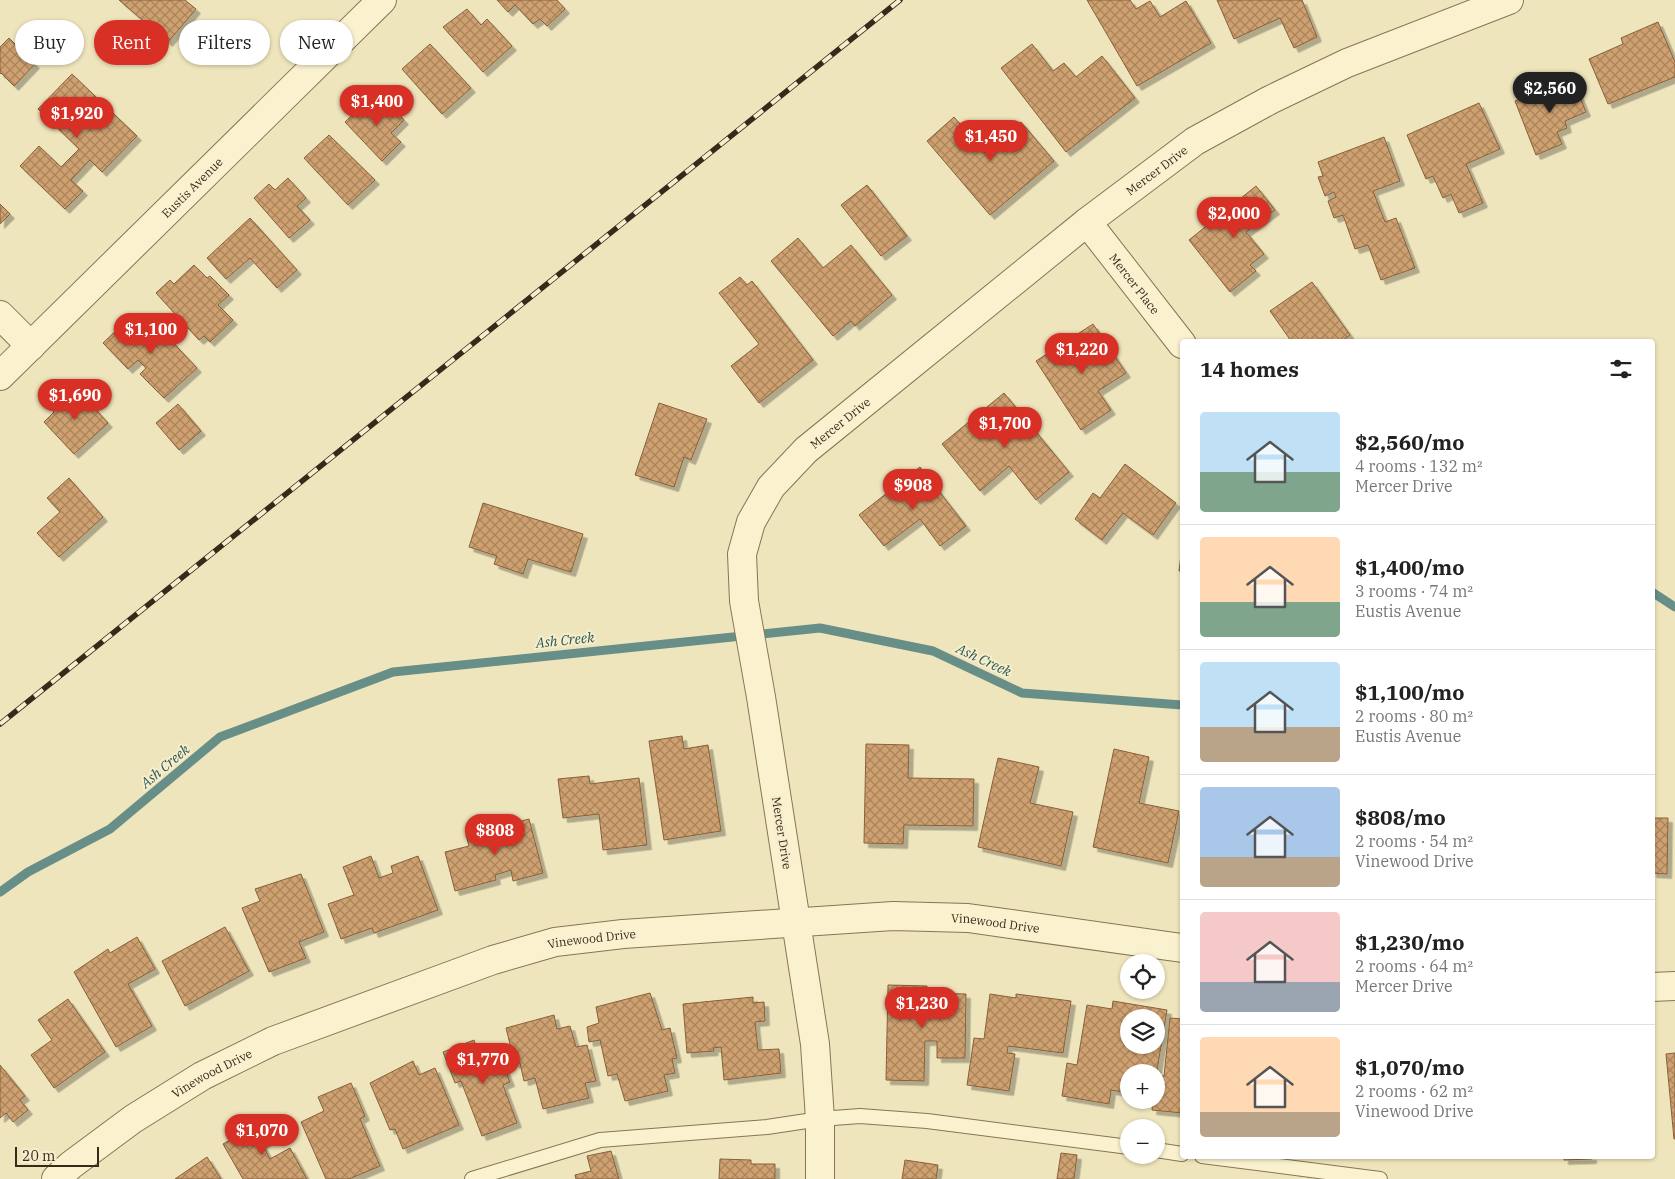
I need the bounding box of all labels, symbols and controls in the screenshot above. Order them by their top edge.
chip: Buy [15,20,84,65]
chip: Rent [94,20,169,65]
chip: Filters [179,20,270,65]
chip: New [280,20,353,65]
pin: $2,560 [1509,72,1591,114]
text: $2,560 [1524,78,1576,98]
pin: $1,400 [336,84,418,127]
text: $1,400 [351,91,403,111]
pin: $1,920 [36,96,118,139]
text: $1,920 [51,103,103,123]
pin: $1,450 [950,120,1032,162]
text: $1,450 [965,126,1017,146]
street label: Mercer Drive [1123,142,1190,198]
street label: Eustis Avenue [158,154,225,221]
pin: $2,000 [1193,196,1275,239]
text: $2,000 [1208,203,1260,223]
street label: Mercer Place [1107,250,1163,317]
pin: $1,100 [110,312,192,355]
text: $1,100 [125,319,177,339]
pin: $1,220 [1041,332,1123,375]
text: $1,220 [1056,339,1108,359]
text: 14 homes [1200,355,1299,383]
icon: filters [1607,355,1635,383]
pin: $1,690 [34,378,116,421]
text: $1,690 [49,385,101,405]
street label: Mercer Drive [807,394,873,451]
pin: $1,700 [964,406,1046,449]
text: $1,700 [979,413,1031,433]
text: $2,560/mo [1355,428,1464,456]
icon: home [1240,432,1300,492]
text: 4 rooms · 132 m² [1355,456,1483,476]
pin: $908 [883,468,943,511]
text: $908 [894,475,932,495]
text: Mercer Drive [1355,476,1452,496]
text: $1,400/mo [1355,553,1464,581]
icon: home [1240,557,1300,617]
text: 3 rooms · 74 m² [1355,581,1473,601]
text: Eustis Avenue [1355,601,1461,621]
water label: Ash Creek [534,628,596,652]
water label: Ash Creek [953,639,1015,681]
text: $1,100/mo [1355,678,1464,706]
icon: home [1240,682,1300,742]
text: 2 rooms · 80 m² [1355,706,1473,726]
text: Eustis Avenue [1355,726,1461,746]
water label: Ash Creek [136,740,194,792]
street label: Mercer Drive [769,796,795,870]
text: $808/mo [1355,803,1446,831]
icon: home [1240,807,1300,867]
pin: $808 [465,814,525,856]
text: $808 [476,820,514,840]
text: 2 rooms · 54 m² [1355,831,1473,851]
text: Vinewood Drive [1355,851,1474,871]
street label: Vinewood Drive [951,910,1041,935]
street label: Vinewood Drive [545,926,636,951]
text: $1,230/mo [1355,928,1464,956]
icon: home [1240,932,1300,992]
map controls [1120,954,1165,1164]
button: locate [1120,954,1165,999]
text: 2 rooms · 64 m² [1355,956,1473,976]
text: Mercer Drive [1355,976,1452,996]
pin: $1,230 [881,986,963,1029]
text: $1,230 [896,993,948,1013]
button: layers [1120,1009,1165,1054]
pin: $1,770 [442,1042,524,1085]
street label: Vinewood Drive [169,1045,254,1101]
text: $1,770 [457,1049,509,1069]
text: $1,070/mo [1355,1053,1464,1081]
icon: home [1240,1057,1300,1117]
button: + [1120,1064,1165,1109]
text: 2 rooms · 62 m² [1355,1081,1473,1101]
text: Vinewood Drive [1355,1101,1474,1121]
pin: $1,070 [221,1114,303,1156]
button: − [1120,1119,1165,1164]
text: $1,070 [236,1120,288,1140]
scale bar [15,1144,99,1167]
text: 20 m [22,1147,55,1165]

